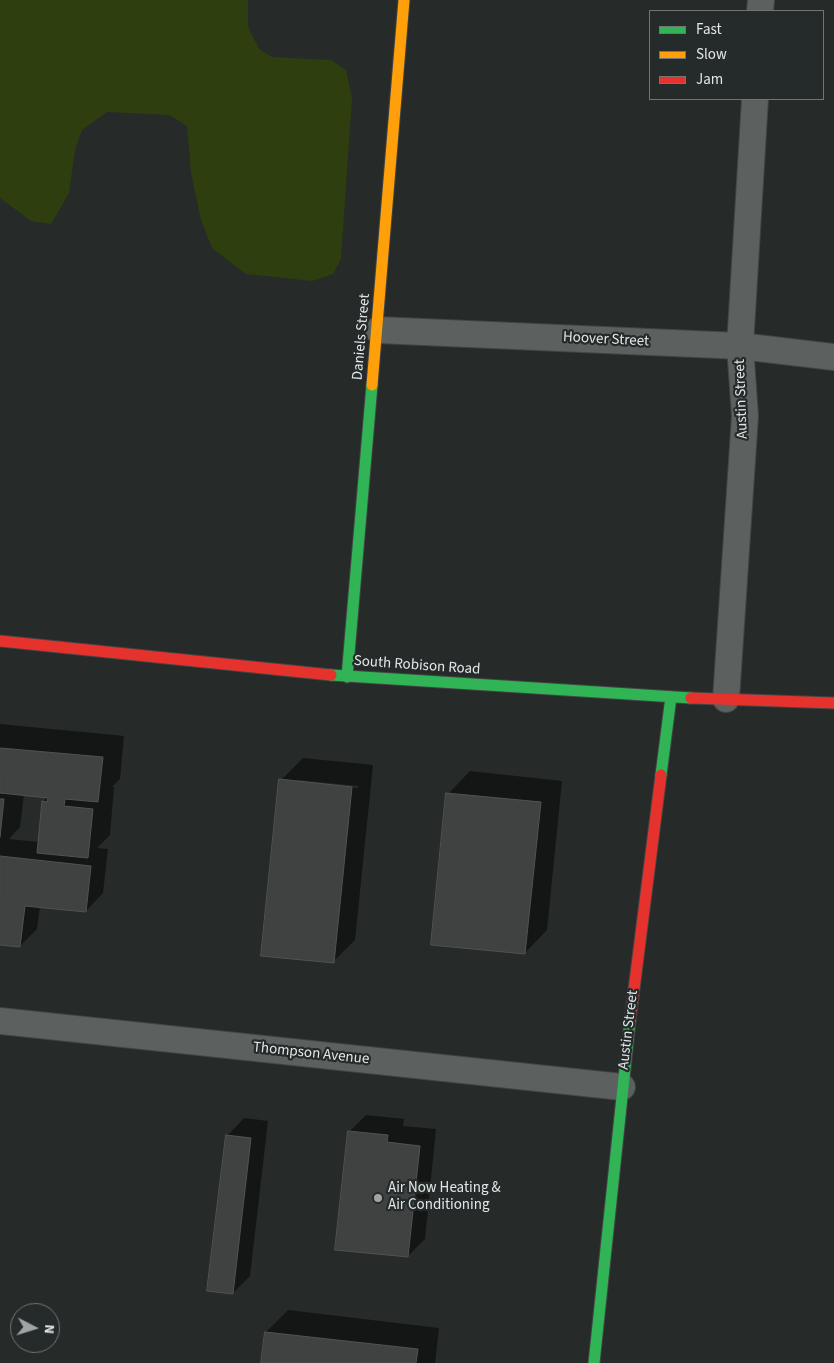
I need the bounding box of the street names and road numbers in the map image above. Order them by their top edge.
street label: Daniels Street [349,293,375,381]
street label: Hoover Street [563,329,649,351]
street label: Austin Street [732,359,752,439]
street label: South Robison Road [353,653,481,679]
street label: Austin Street [615,989,643,1071]
street label: Thompson Avenue [252,1039,370,1069]

